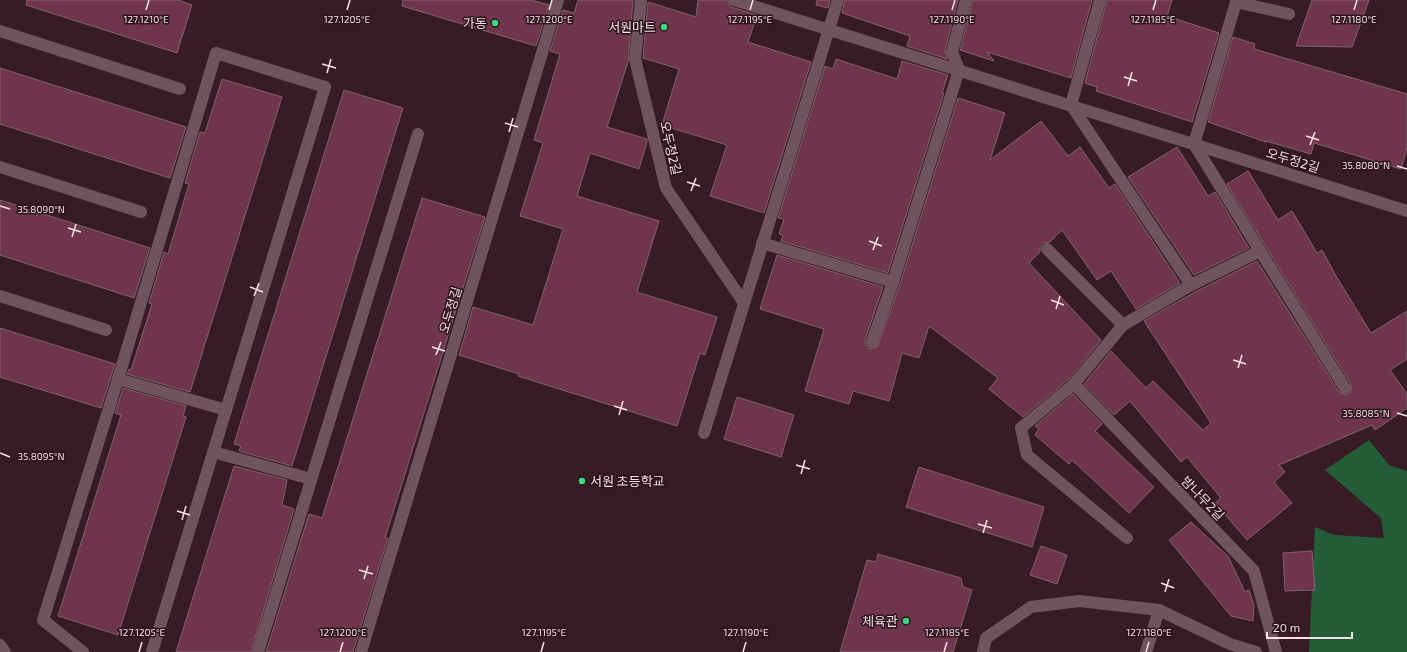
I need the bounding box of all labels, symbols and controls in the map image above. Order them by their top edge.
text: 127.1210°E [124,13,169,25]
text: 127.1205°E [324,13,371,25]
text: 127.1200°E [525,13,573,25]
text: 127.1195°E [728,13,773,25]
text: 127.1190°E [929,13,975,25]
text: 127.1185°E [1131,13,1176,25]
text: 127.1180°E [1331,13,1377,25]
place label: 가동 [463,15,487,31]
marker: 가동 [490,18,500,28]
place label: 서원마트 [608,19,656,35]
marker: 서원마트 [659,22,669,32]
street label: 오두정2길 [657,119,685,177]
street label: 오두정2길 [1264,144,1322,176]
text: 35.8080°N [1342,159,1390,171]
text: 35.8090°N [17,203,65,215]
street label: 오두정길 [435,285,465,335]
text: 35.8085°N [1342,407,1390,419]
text: 35.8095°N [17,450,65,462]
place label: 서원 초등학교 [590,473,665,489]
street label: 밤나무2길 [1178,473,1228,523]
marker: 서원 초등학교 [577,476,587,486]
place label: 체육관 [862,613,898,629]
scale bar [1267,614,1352,640]
marker: 체육관 [901,616,911,626]
text: 20 m [1273,620,1300,634]
text: 127.1205°E [119,626,166,638]
text: 127.1200°E [319,626,367,638]
text: 127.1195°E [522,626,567,638]
text: 127.1190°E [723,626,769,638]
text: 127.1185°E [925,626,970,638]
text: 127.1180°E [1126,626,1172,638]

